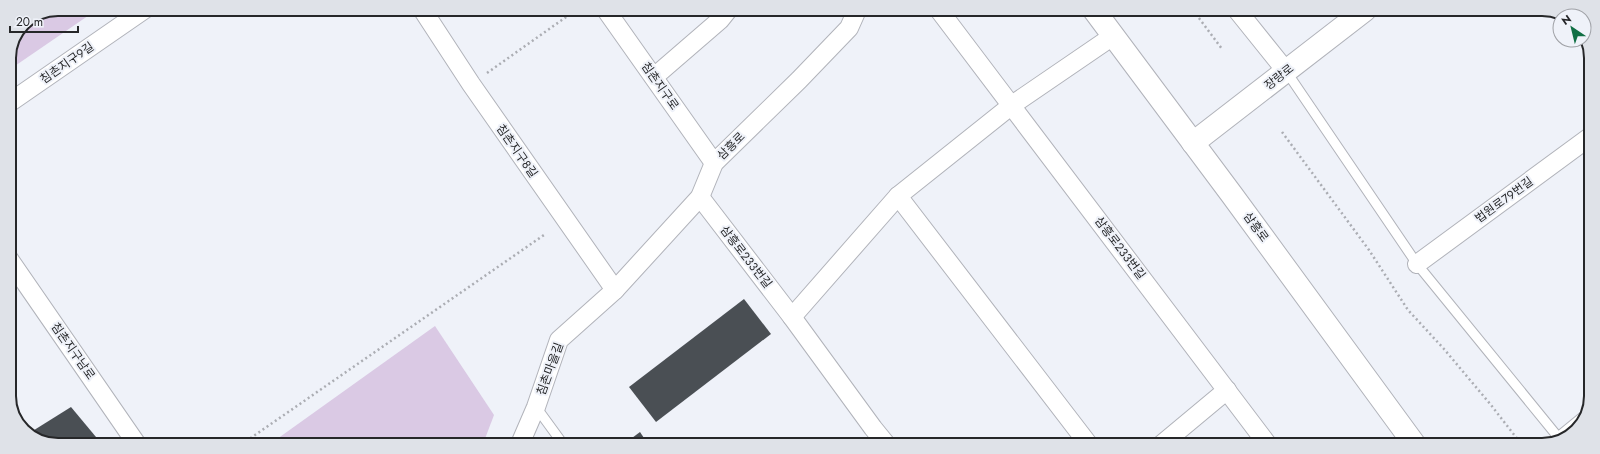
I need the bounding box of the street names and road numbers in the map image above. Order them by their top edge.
street label: 침촌지구9길 [36,38,98,88]
street label: 침촌지구로 [637,58,683,114]
street label: 장량로 [1260,60,1298,94]
street label: 침촌지구8길 [492,121,542,181]
street label: 삼흥로 [713,128,749,164]
street label: 법원로79번길 [1471,173,1537,227]
street label: 삼흥로 [1239,208,1273,246]
street label: 삼흥로233번길 [1090,213,1150,283]
street label: 삼흥로233번길 [716,222,776,292]
street label: 침촌지구남로 [47,319,99,383]
street label: 침촌마을길 [532,340,568,398]

